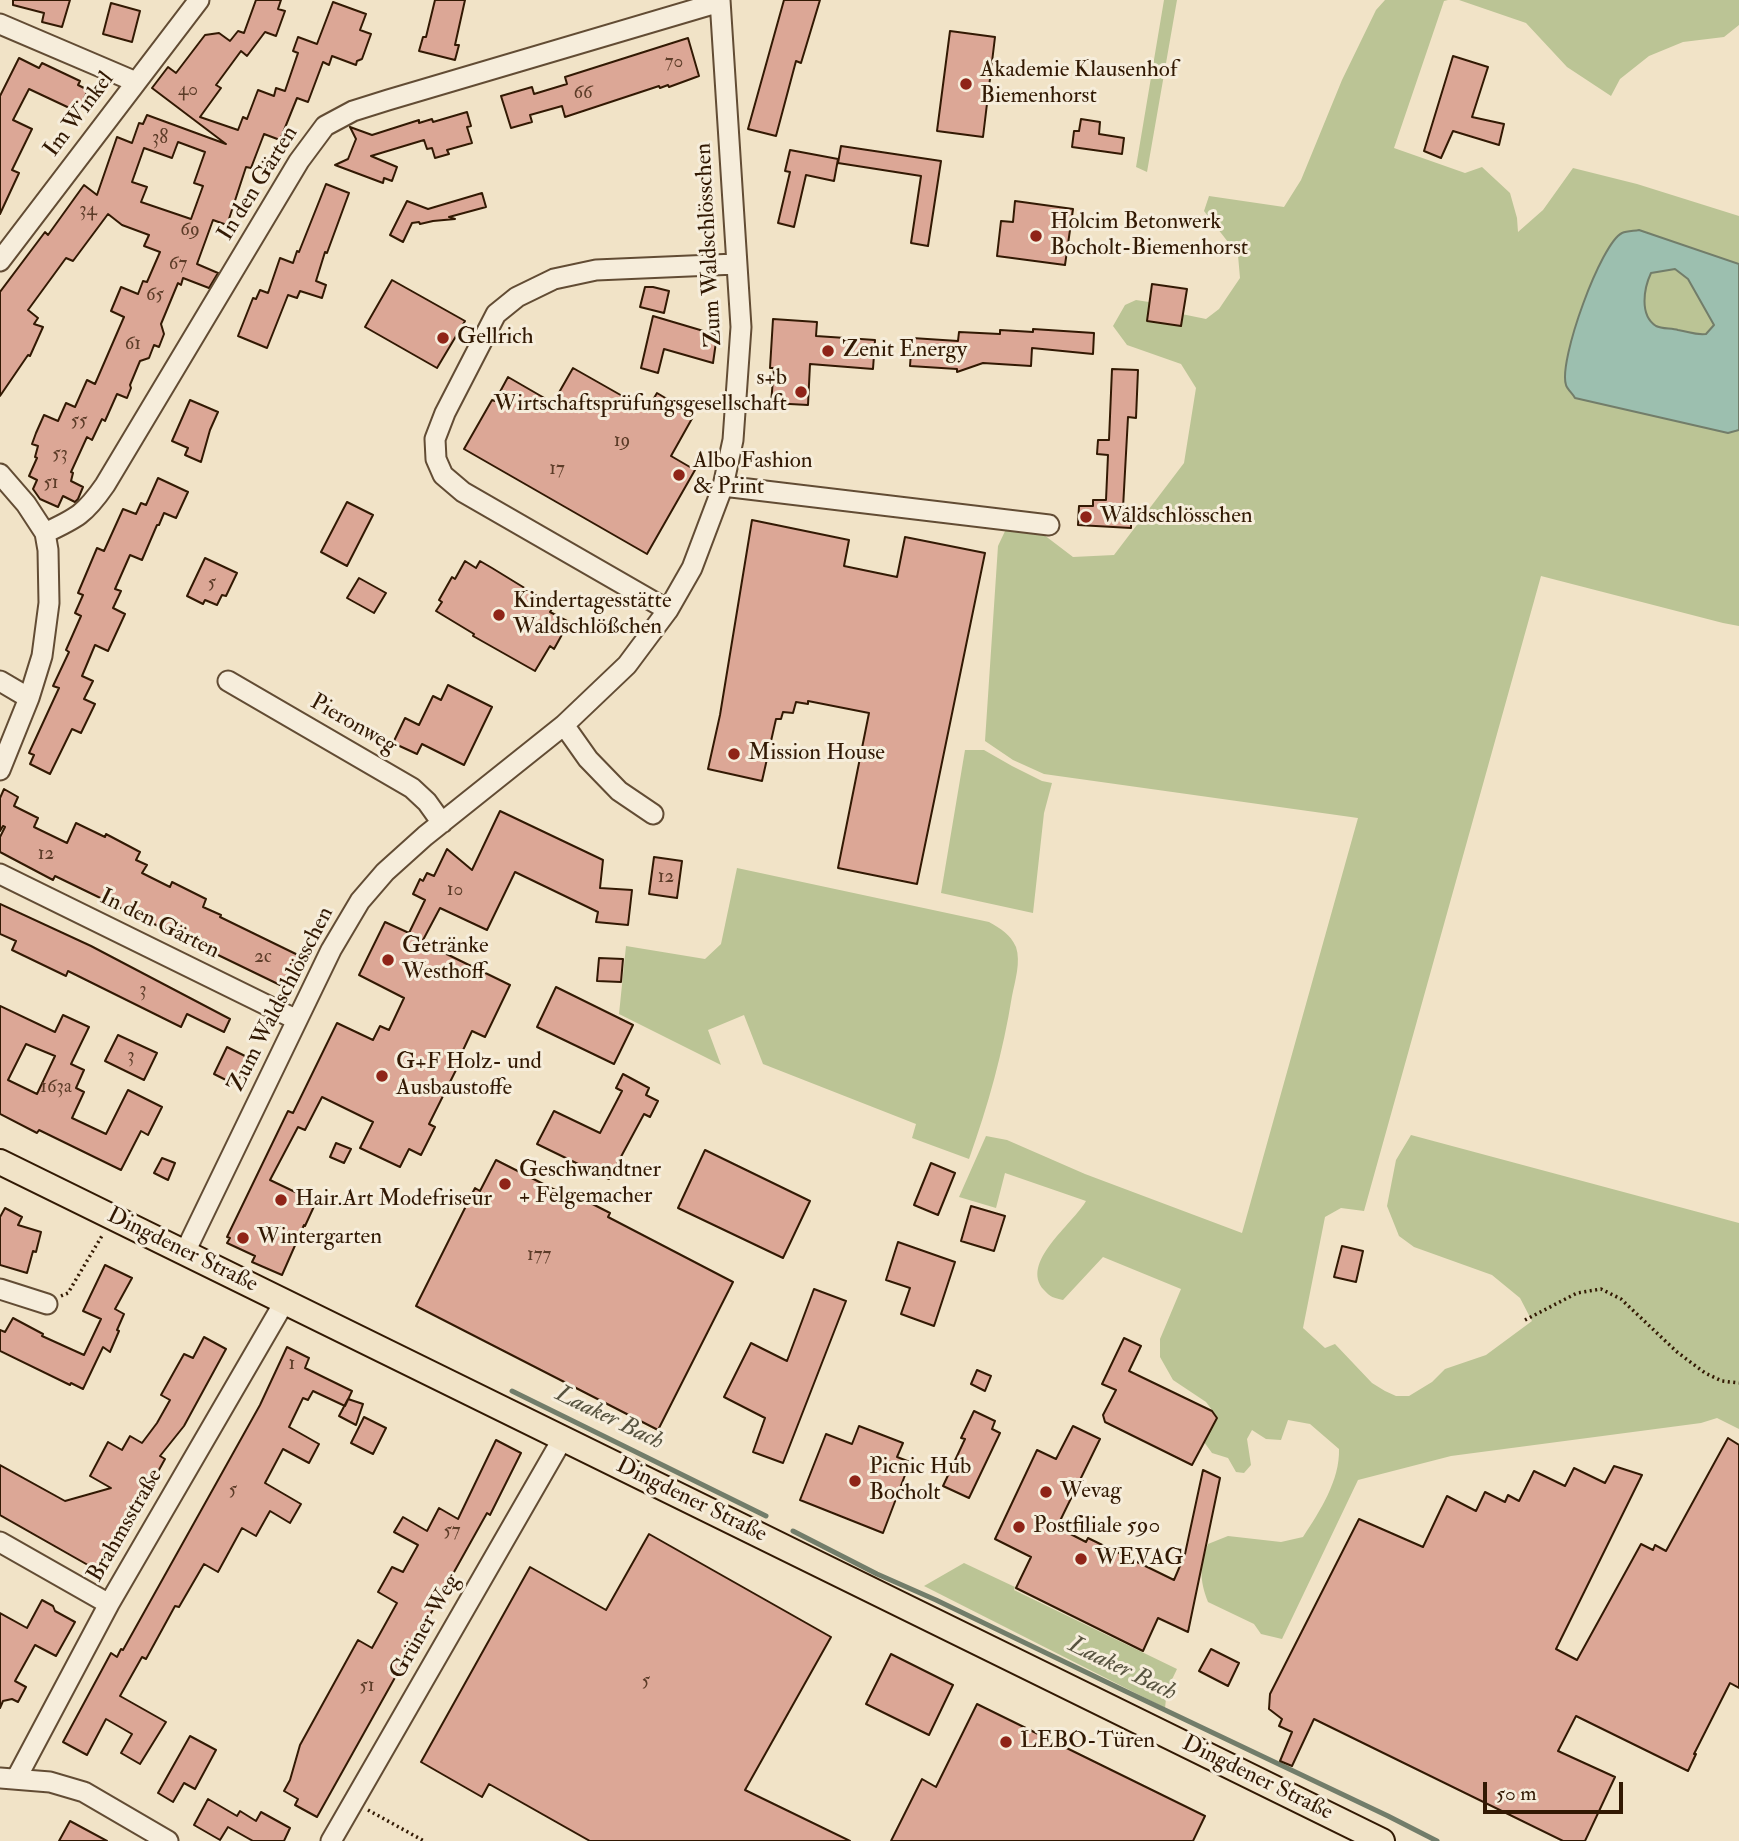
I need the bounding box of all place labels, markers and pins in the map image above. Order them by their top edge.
place label: Akademie Klausenhof Biemenhorst [980,57,1177,111]
marker: Akademie Klausenhof Biemenhorst [958,76,974,92]
place label: Holcim Betonwerk Bocholt-Biemenhorst [1050,209,1248,263]
marker: Holcim Betonwerk Bocholt-Biemenhorst [1028,228,1044,244]
place label: Gellrich [457,324,534,352]
marker: Gellrich [435,330,451,346]
place label: Zenit Energy [842,337,967,365]
marker: Zenit Energy [820,343,836,359]
place label: s+b Wirtschaftsprüfungsgesellschaft [494,365,787,419]
marker: s+b Wirtschaftsprüfungsgesellschaft [793,384,809,400]
place label: Albo Fashion & Print [693,448,813,502]
marker: Albo Fashion & Print [671,467,687,483]
place label: Waldschlösschen [1100,503,1253,531]
marker: Waldschlösschen [1078,509,1094,525]
place label: Kindertagesstätte Waldschlößchen [513,588,672,642]
marker: Kindertagesstätte Waldschlößchen [491,607,507,623]
place label: Mission House [748,740,885,768]
marker: Mission House [726,746,742,762]
place label: Getränke Westhoff [402,933,489,987]
marker: Getränke Westhoff [380,952,396,968]
place label: G+F Holz- und Ausbaustoffe [396,1049,542,1103]
marker: G+F Holz- und Ausbaustoffe [374,1068,390,1084]
place label: Geschwandtner + Felgemacher [519,1157,661,1211]
marker: Geschwandtner + Felgemacher [497,1176,513,1192]
place label: Hair.Art Modefriseur [295,1186,492,1214]
marker: Hair.Art Modefriseur [273,1192,289,1208]
place label: Wintergarten [257,1224,382,1252]
marker: Wintergarten [235,1230,251,1246]
place label: Picnic Hub Bocholt [869,1454,971,1508]
marker: Picnic Hub Bocholt [847,1473,863,1489]
place label: Wevag [1060,1478,1122,1506]
marker: Wevag [1038,1484,1054,1500]
place label: Postfiliale 590 [1033,1513,1160,1541]
marker: Postfiliale 590 [1011,1519,1027,1535]
place label: WEVAG [1095,1545,1183,1573]
marker: WEVAG [1073,1551,1089,1567]
place label: LEBO-Türen [1020,1728,1155,1756]
marker: LEBO-Türen [998,1734,1014,1750]

